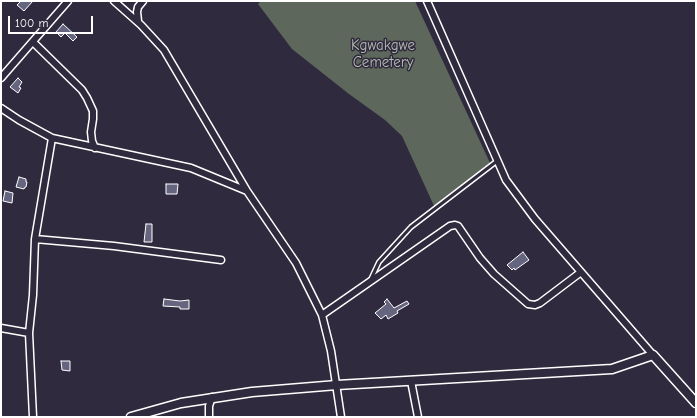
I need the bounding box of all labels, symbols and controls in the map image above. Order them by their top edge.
scale bar [10,8,95,34]
text: 100 m [15,16,48,30]
park label: Kgwakgwe Cemetery [351,37,415,72]

